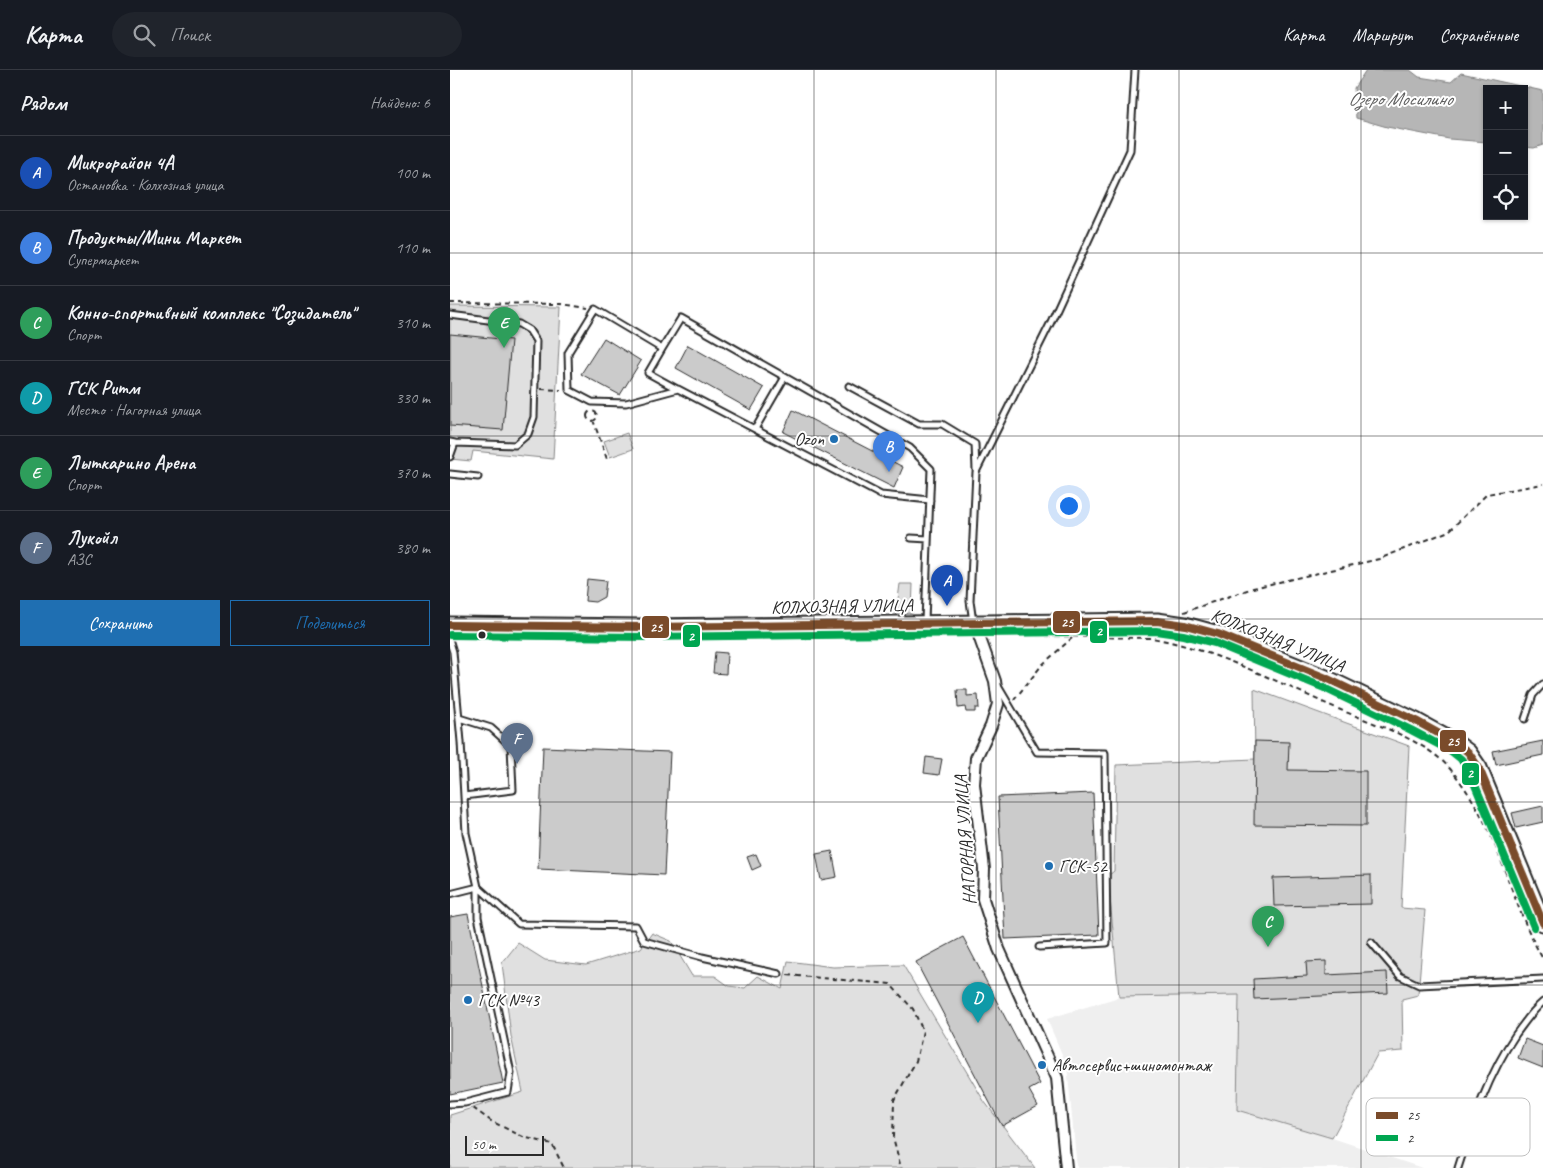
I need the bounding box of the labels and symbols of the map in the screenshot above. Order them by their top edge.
water label: Озеро Мосилино [1348,87,1454,111]
pin: E [488,307,520,348]
place label: Ozon [794,428,825,450]
pin: B [873,431,905,472]
marker: Ozon [828,433,840,445]
your location [1056,493,1082,519]
pin: A [931,565,963,606]
street label: КОЛХОЗНАЯ УЛИЦА [771,594,914,618]
street label: КОЛХОЗНАЯ УЛИЦА [1208,603,1349,677]
line badge: 25 [1052,610,1081,634]
text: 25 [1061,614,1075,631]
line badge: 25 [641,615,670,639]
text: 25 [650,619,664,636]
line badge: 2 [1089,620,1108,644]
text: 2 [1096,623,1104,640]
line badge: 2 [682,624,701,648]
text: 2 [688,628,696,645]
unlabelled marker [477,630,487,640]
pin: F [501,723,533,764]
line badge: 25 [1439,729,1467,753]
text: 25 [1447,733,1461,750]
line badge: 2 [1461,762,1480,786]
text: 2 [1467,765,1475,782]
street label: НАГОРНАЯ УЛИЦА [949,773,981,906]
place label: ГСК-52 [1059,855,1109,877]
marker: ГСК-52 [1043,860,1055,872]
pin: C [1252,906,1284,947]
pin: D [962,982,994,1023]
place label: ГСК №43 [478,989,541,1011]
marker: ГСК №43 [462,994,474,1006]
place label: Автосервис+шиномонтаж [1052,1054,1213,1076]
marker: Автосервис+шиномонтаж [1036,1059,1048,1071]
legend [1366,1098,1530,1156]
text: 25 [1407,1107,1420,1124]
text: 2 [1407,1130,1415,1147]
scale bar [465,1133,544,1156]

